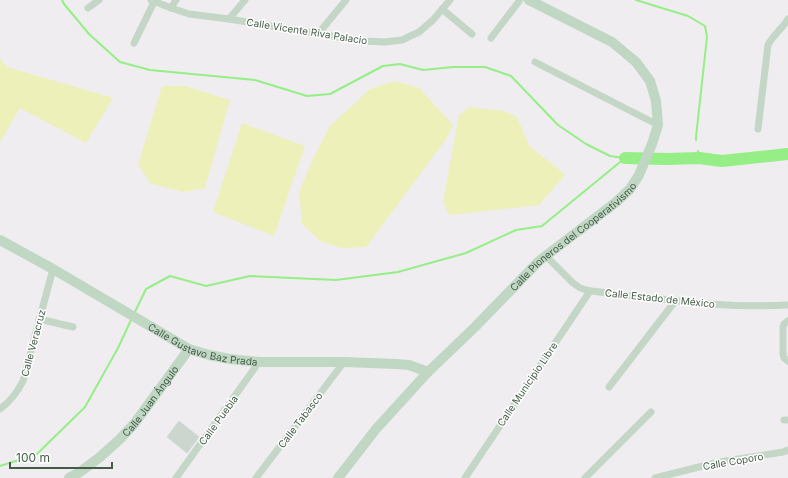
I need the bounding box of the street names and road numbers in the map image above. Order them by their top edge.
street label: Calle Vicente Riva Palacio [246,16,368,46]
street label: Calle Pioneros del Cooperativismo [507,180,639,293]
street label: Calle Estado de México [604,286,716,310]
street label: Calle Veracruz [18,308,48,378]
street label: Calle Gustavo Baz Prada [146,320,258,368]
street label: Calle Municipio Libre [494,340,560,428]
street label: Calle Juan Ángulo [119,363,181,439]
street label: Calle Tabasco [275,390,325,450]
street label: Calle Puebla [196,393,240,447]
street label: Calle Coporo [702,450,764,472]

